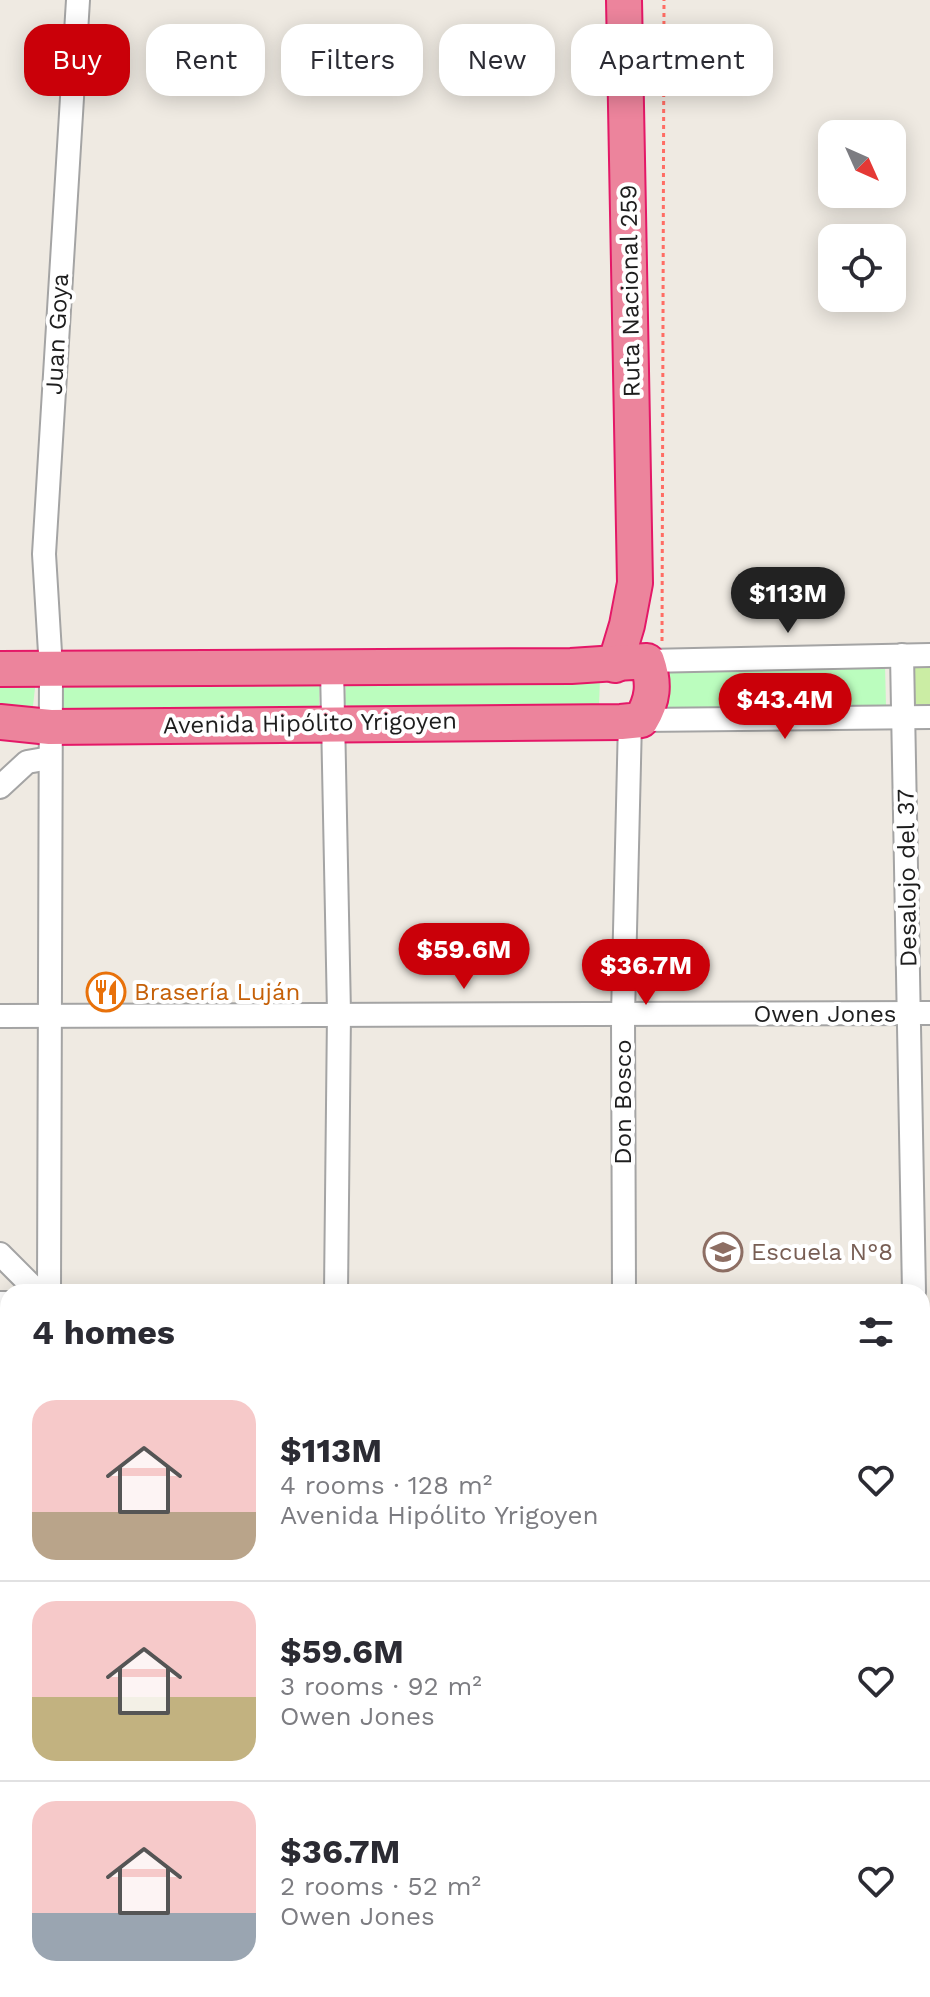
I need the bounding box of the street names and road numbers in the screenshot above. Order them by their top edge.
street label: Ruta Nacional 259 [614,184,646,398]
street label: Juan Goya [40,272,74,396]
street label: Avenida Hipólito Yrigoyen [163,706,457,740]
street label: Desalojo del 37 [891,789,923,967]
street label: Owen Jones [754,1000,896,1028]
street label: Don Bosco [609,1039,637,1165]

